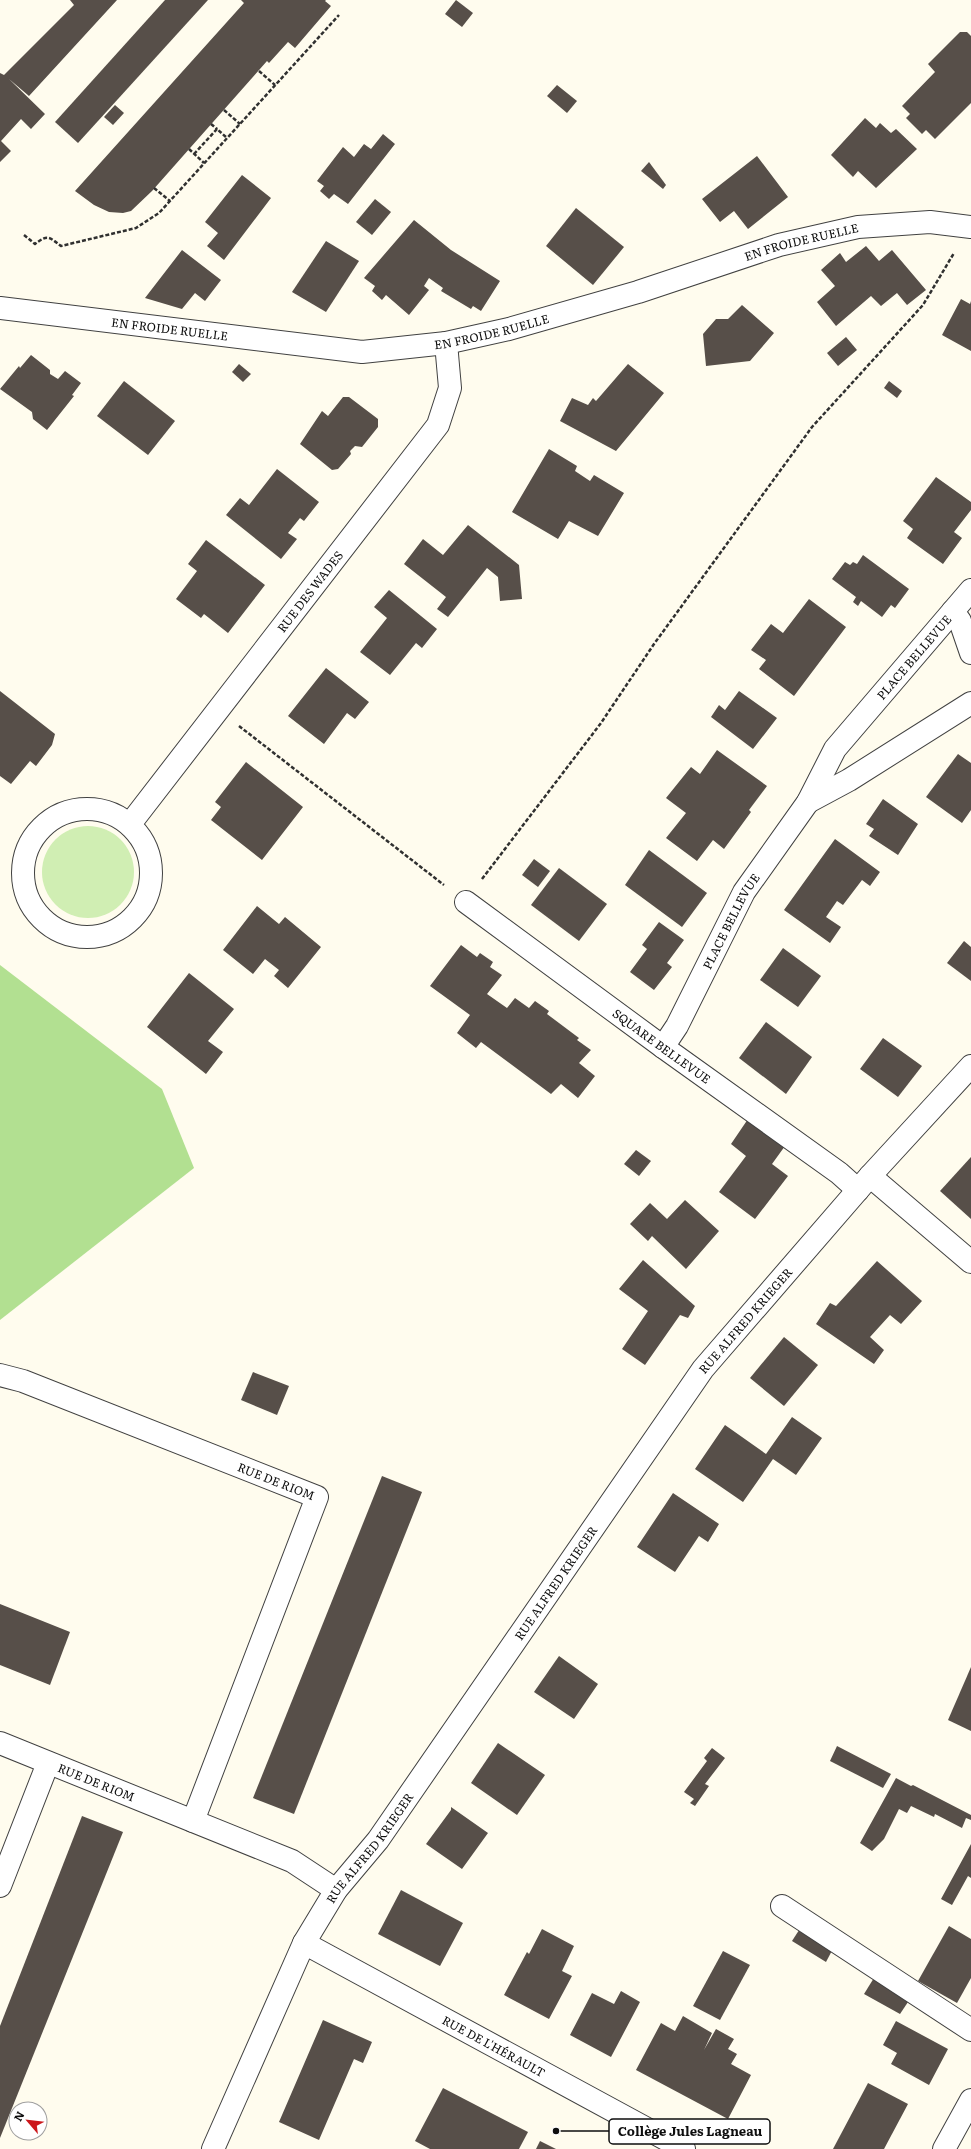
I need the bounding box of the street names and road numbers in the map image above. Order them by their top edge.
street label: EN FROIDE RUELLE [742,218,860,265]
street label: EN FROIDE RUELLE [433,309,551,353]
street label: EN FROIDE RUELLE [110,313,229,345]
street label: RUE DES WADES [272,547,347,636]
street label: PLACE BELLEVUE [872,610,955,703]
street label: PLACE BELLEVUE [698,869,764,972]
street label: SQUARE BELLEVUE [609,1004,715,1088]
street label: RUE ALFRED KRIEGER [694,1263,796,1377]
street label: RUE DE RIOM [235,1458,317,1504]
street label: RUE ALFRED KRIEGER [510,1522,602,1644]
street label: RUE DE RIOM [55,1758,138,1806]
street label: RUE ALFRED KRIEGER [321,1788,418,1906]
street label: RUE DE L'HÉRAULT [439,2011,549,2081]

